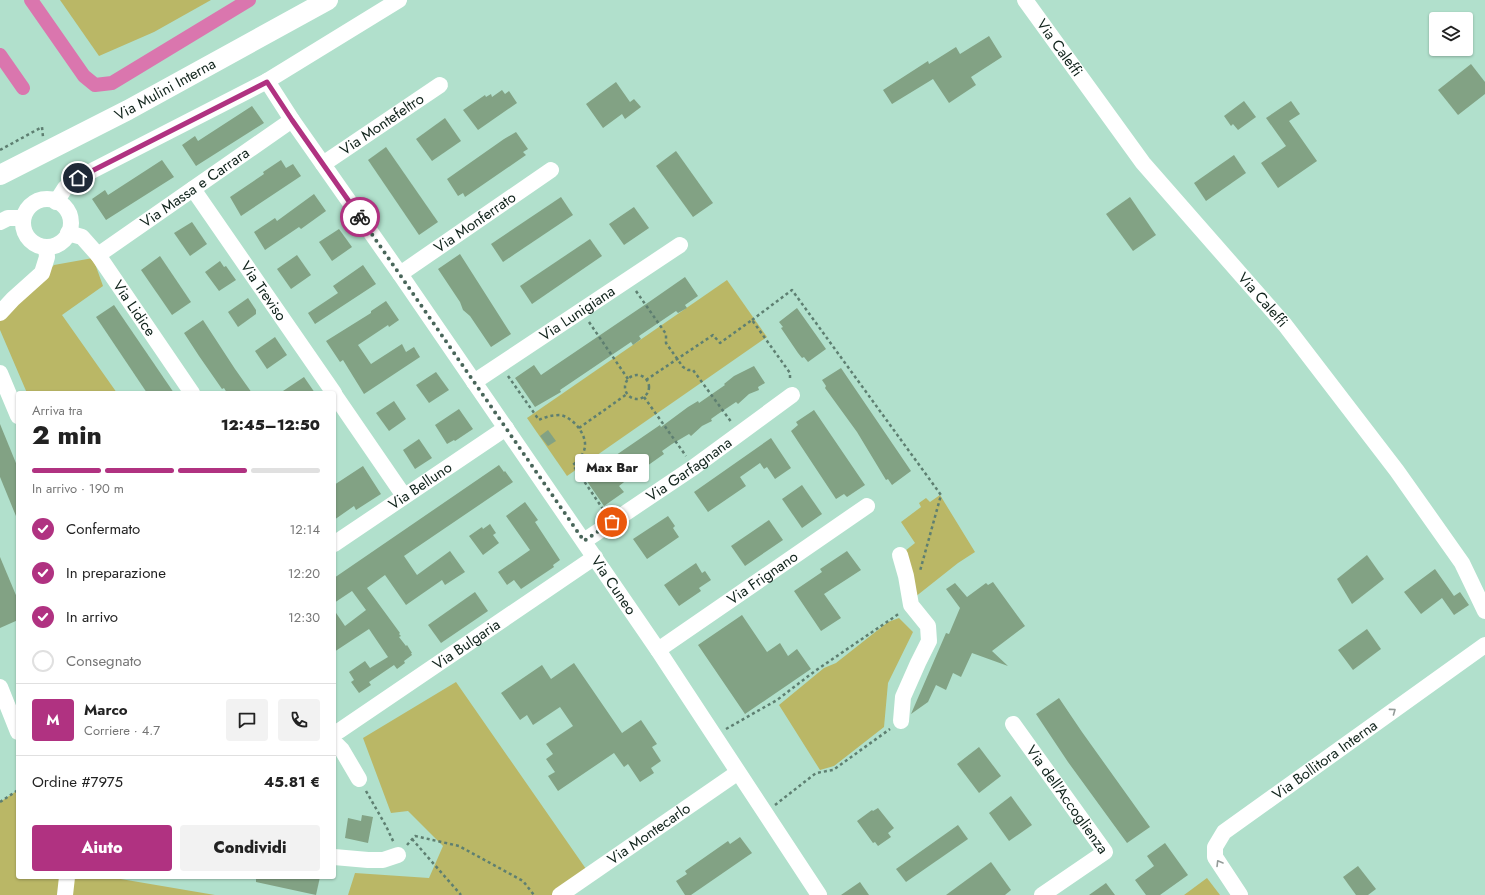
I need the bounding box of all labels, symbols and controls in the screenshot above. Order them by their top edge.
map controls [1429,12,1473,56]
button: layers [1429,12,1473,56]
street label: Via Caleffi [1031,14,1088,81]
street label: Via Mulini Interna [111,53,220,126]
street label: Via Montefeltro [335,88,428,161]
street label: Via Massa e Carrara [136,142,254,233]
pin [61,161,95,195]
icon: home [67,167,89,189]
street label: Via Monferrato [430,186,520,258]
courier [340,197,380,237]
icon: bike [349,206,371,228]
street label: Via Treviso [235,257,292,325]
street label: Via Caleffi [1233,267,1293,332]
street label: Via Lidice [107,276,161,341]
street label: Via Lunigiana [535,280,619,346]
text: Arriva tra [32,401,83,420]
text: 12:45–12:50 [221,414,320,436]
text: 2 min [32,416,102,454]
street label: Via Garfagnana [642,432,736,507]
callout: Max Bar [575,454,649,482]
street label: Via Belluno [384,456,456,515]
text: Max Bar [586,458,638,477]
text: In arrivo · 190 m [32,479,124,498]
pin [595,505,629,539]
icon: bag [601,511,623,533]
icon: check [32,518,54,540]
text: Confermato [66,518,140,540]
text: 12:14 [289,520,320,539]
street label: Via Frignano [723,546,802,610]
street label: Via Cuneo [585,551,642,619]
icon: check [32,562,54,584]
text: In preparazione [66,562,166,584]
text: 12:20 [288,564,320,583]
icon: check [32,606,54,628]
text: In arrivo [66,606,118,628]
text: 12:30 [288,608,320,627]
street label: Via Bulgaria [428,614,505,675]
text: Consegnato [66,650,142,672]
text: Marco [84,699,128,721]
button: chat [226,699,268,741]
button: phone [278,699,320,741]
one-way arrow [1389,708,1396,716]
text: M [46,709,60,731]
street label: Via Bollitora Interna [1268,714,1382,805]
text: Corriere · 4.7 [84,721,160,740]
street label: Via dell'Accoglienza [1021,741,1114,858]
text: Ordine #7975 [32,771,123,793]
text: 45.81 € [264,771,320,793]
street label: Via Montecarlo [603,797,695,870]
button: Aiuto [32,825,172,871]
button: Condividi [180,825,320,871]
one-way arrow [1216,860,1223,867]

